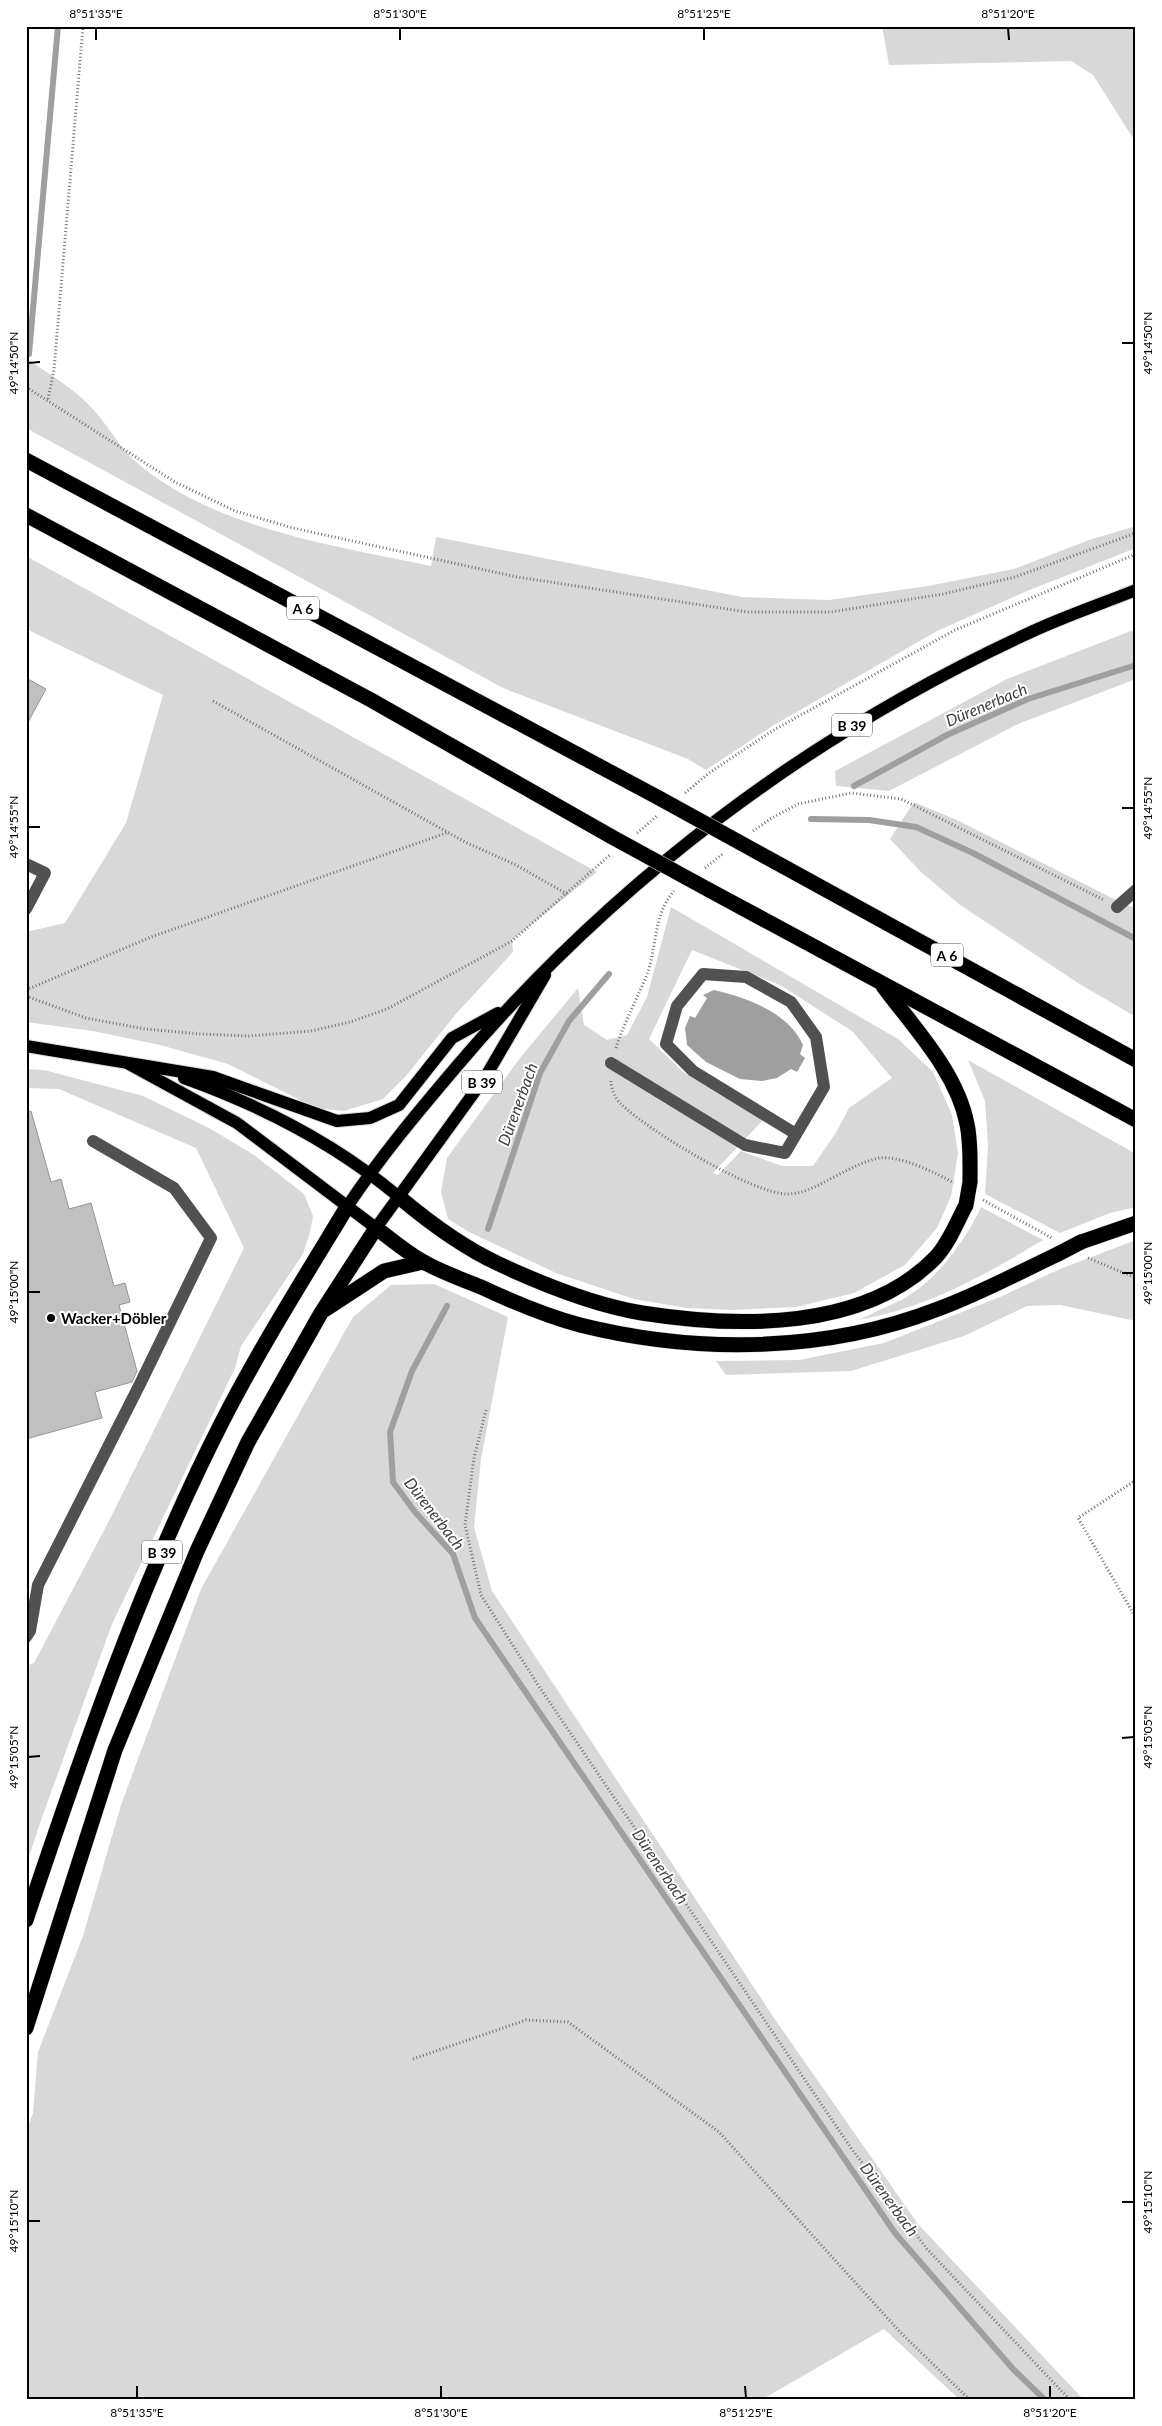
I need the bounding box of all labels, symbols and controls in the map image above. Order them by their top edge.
text: 8°51'35"E [69,6,123,21]
text: 8°51'30"E [373,6,427,21]
text: 8°51'25"E [677,6,731,21]
text: 8°51'20"E [981,6,1035,21]
text: 49°14'50"N [1140,312,1155,374]
text: 49°14'50"N [6,332,21,394]
road number: A 6 [287,596,319,620]
water label: Dürenerbach [942,678,1030,730]
road number: B 39 [832,714,872,736]
text: 49°14'55"N [1140,777,1155,839]
text: 49°14'55"N [6,796,21,858]
road number: A 6 [931,944,963,966]
water label: Dürenerbach [493,1060,541,1148]
road number: B 39 [462,1070,502,1094]
text: 49°15'00"N [1140,1242,1155,1304]
text: 49°15'00"N [6,1261,21,1323]
place label: Wacker+Döbler [61,1309,167,1327]
marker: Wacker+Döbler [45,1312,57,1324]
water label: Dürenerbach [401,1473,469,1553]
road number: B 39 [142,1540,182,1564]
text: 49°15'05"N [1140,1706,1155,1768]
text: 49°15'05"N [6,1726,21,1788]
water label: Dürenerbach [629,1825,693,1907]
water label: Dürenerbach [857,2158,923,2240]
text: 49°15'10"N [1140,2171,1155,2233]
text: 49°15'10"N [6,2190,21,2252]
text: 8°51'35"E [110,2405,164,2420]
text: 8°51'30"E [414,2405,468,2420]
text: 8°51'25"E [719,2405,773,2420]
text: 8°51'20"E [1023,2405,1077,2420]

